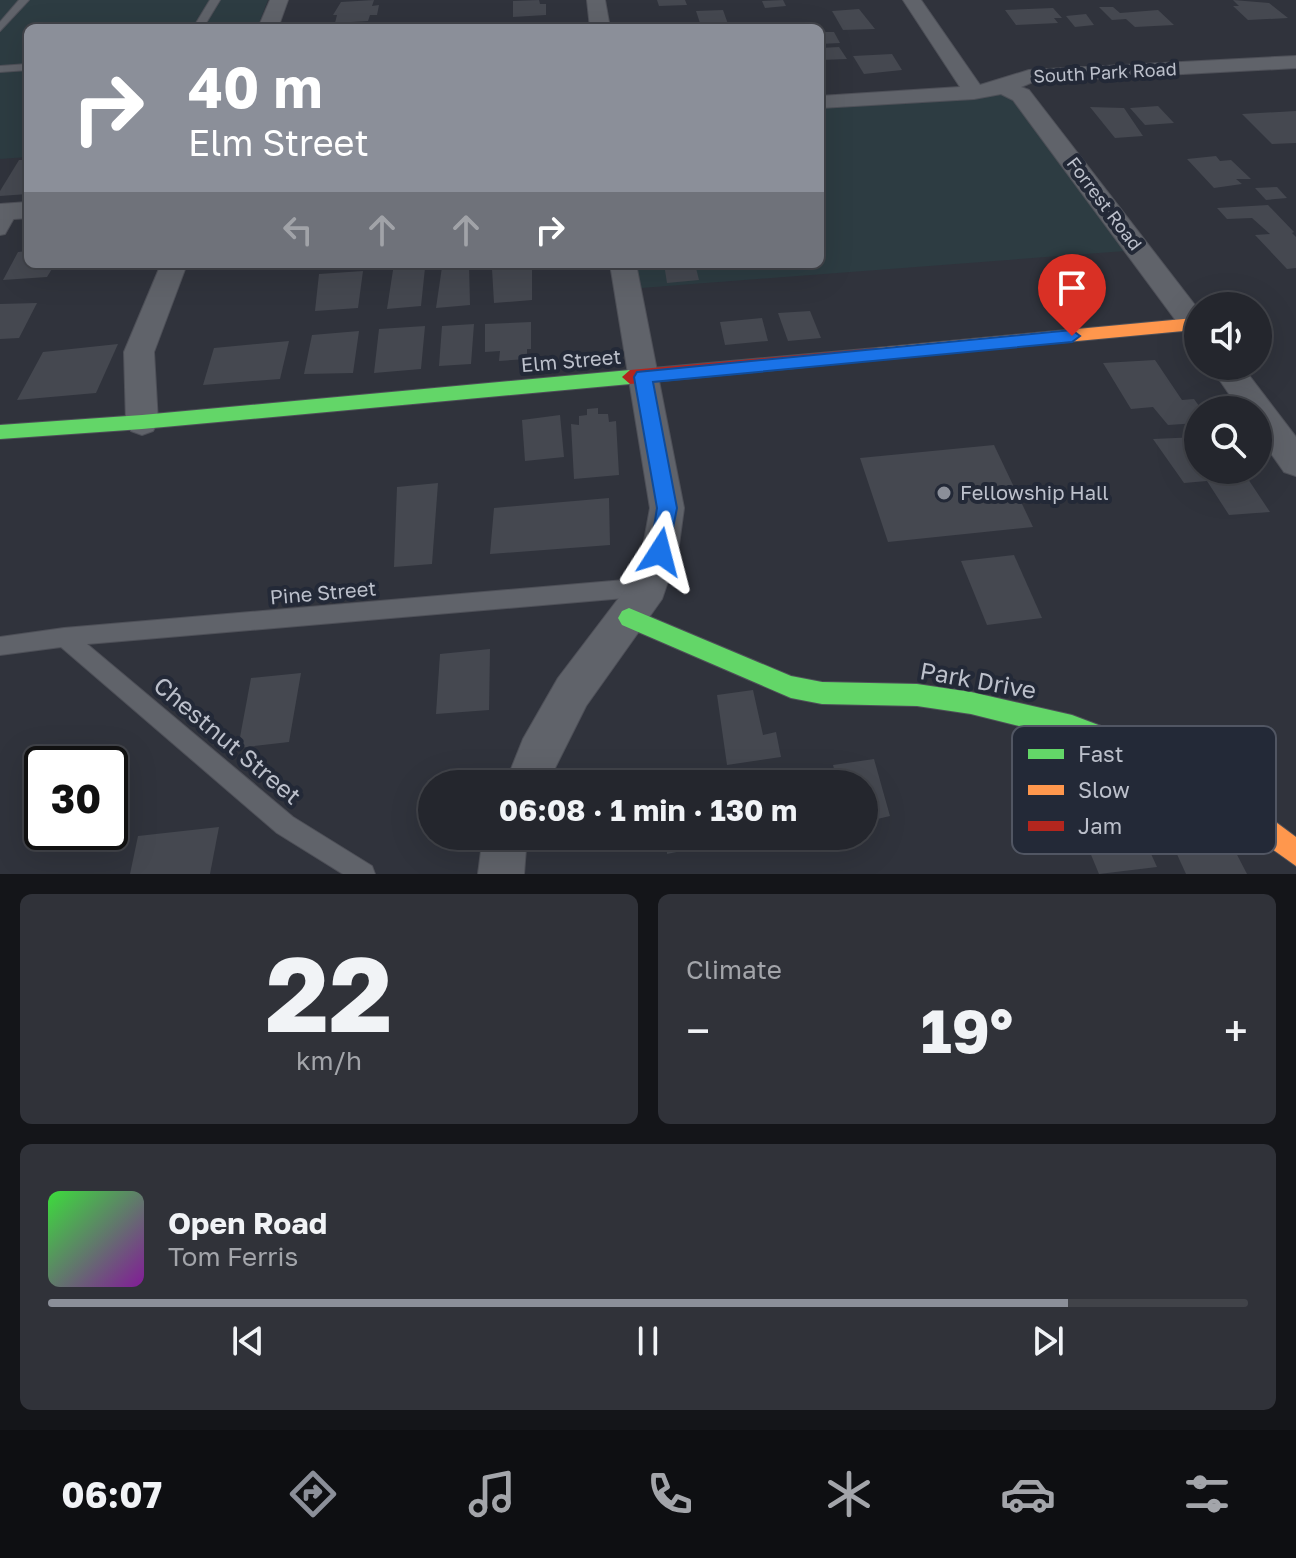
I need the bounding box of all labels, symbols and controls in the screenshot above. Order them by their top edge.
text: 40 m [188,53,322,120]
icon: right [56,56,160,160]
street label: South Park Road [1033,57,1177,87]
text: Elm Street [188,121,369,164]
street label: Forrest Road [1063,152,1147,254]
icon: left [276,208,320,252]
icon: ahead [360,208,404,252]
icon: ahead [444,208,488,252]
icon: right [528,208,572,252]
pin [1038,254,1106,336]
icon: arrive [1050,266,1094,310]
map controls [1184,292,1272,484]
button: sound [1184,292,1272,380]
street label: Elm Street [520,344,622,376]
button: search [1184,396,1272,484]
place label: Fellowship Hall [960,480,1109,504]
marker: Fellowship Hall [935,484,953,502]
position arrow [618,510,702,594]
street label: Pine Street [269,575,377,609]
street label: Park Drive [918,655,1039,704]
street label: Chestnut Street [148,670,307,810]
legend [1012,726,1276,854]
text: Fast [1078,740,1124,767]
speed limit sign: 30 [24,746,128,850]
text: Slow [1078,776,1130,803]
text: 06:08 · 1 min · 130 m [499,792,797,828]
text: Jam [1078,812,1122,839]
text: 22 [266,930,392,1055]
text: Climate [686,954,782,985]
text: 19° [921,994,1013,1066]
text: − [686,1004,710,1057]
text: + [1224,1004,1248,1057]
text: km/h [296,1045,362,1076]
text: Open Road [168,1205,327,1241]
text: Tom Ferris [168,1241,298,1272]
icon: previous [226,1319,270,1363]
icon: pause [626,1319,670,1363]
icon: next [1026,1319,1070,1363]
icon: directions [285,1466,341,1522]
icon: music [464,1466,520,1522]
icon: phone [642,1466,698,1522]
icon: climate [821,1466,877,1522]
icon: car [1000,1466,1056,1522]
icon: filters [1179,1466,1235,1522]
text: 06:07 [61,1473,162,1516]

